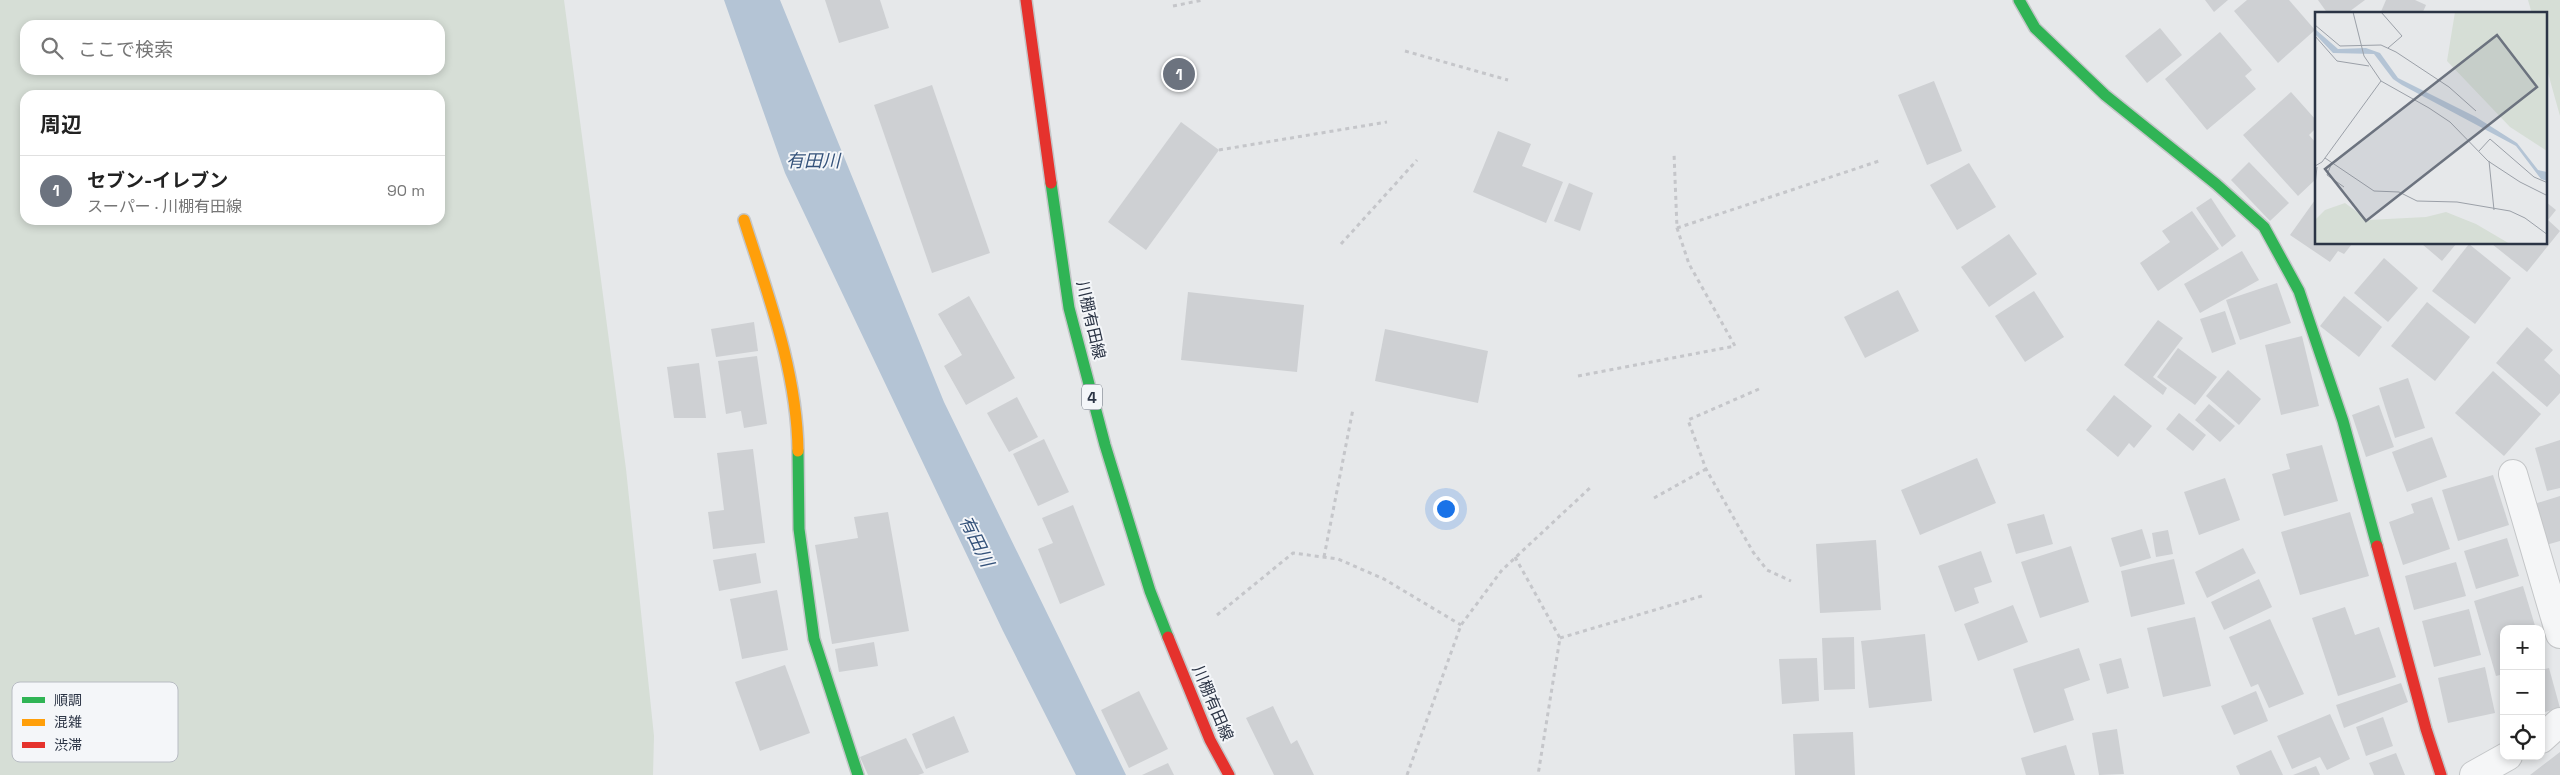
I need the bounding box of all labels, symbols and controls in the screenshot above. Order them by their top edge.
inset map [2315,12,2548,245]
search box [20,20,445,75]
icon: search [38,34,66,62]
text: ここで検索 [78,37,173,62]
pin: 1 [1163,55,1195,93]
text: 周辺 [40,111,82,138]
water label: 有田川 [786,149,842,172]
text: セブン-イレブン [87,168,228,193]
text: 1 [52,180,60,201]
text: 90 m [387,180,425,201]
text: スーパー · 川棚有田線 [87,196,242,217]
street label: 川棚有田線 [1072,279,1110,361]
road number: 4 [1082,384,1102,410]
your location [1433,496,1459,522]
water label: 有田川 [955,512,1000,572]
map controls [2500,625,2545,760]
button: + [2500,625,2545,670]
street label: 川棚有田線 [1188,662,1238,744]
button: − [2500,670,2545,715]
legend [12,682,178,762]
text: 順調 [54,691,82,709]
text: 混雑 [54,713,82,731]
button: locate [2500,715,2545,760]
text: 渋滞 [54,736,82,754]

